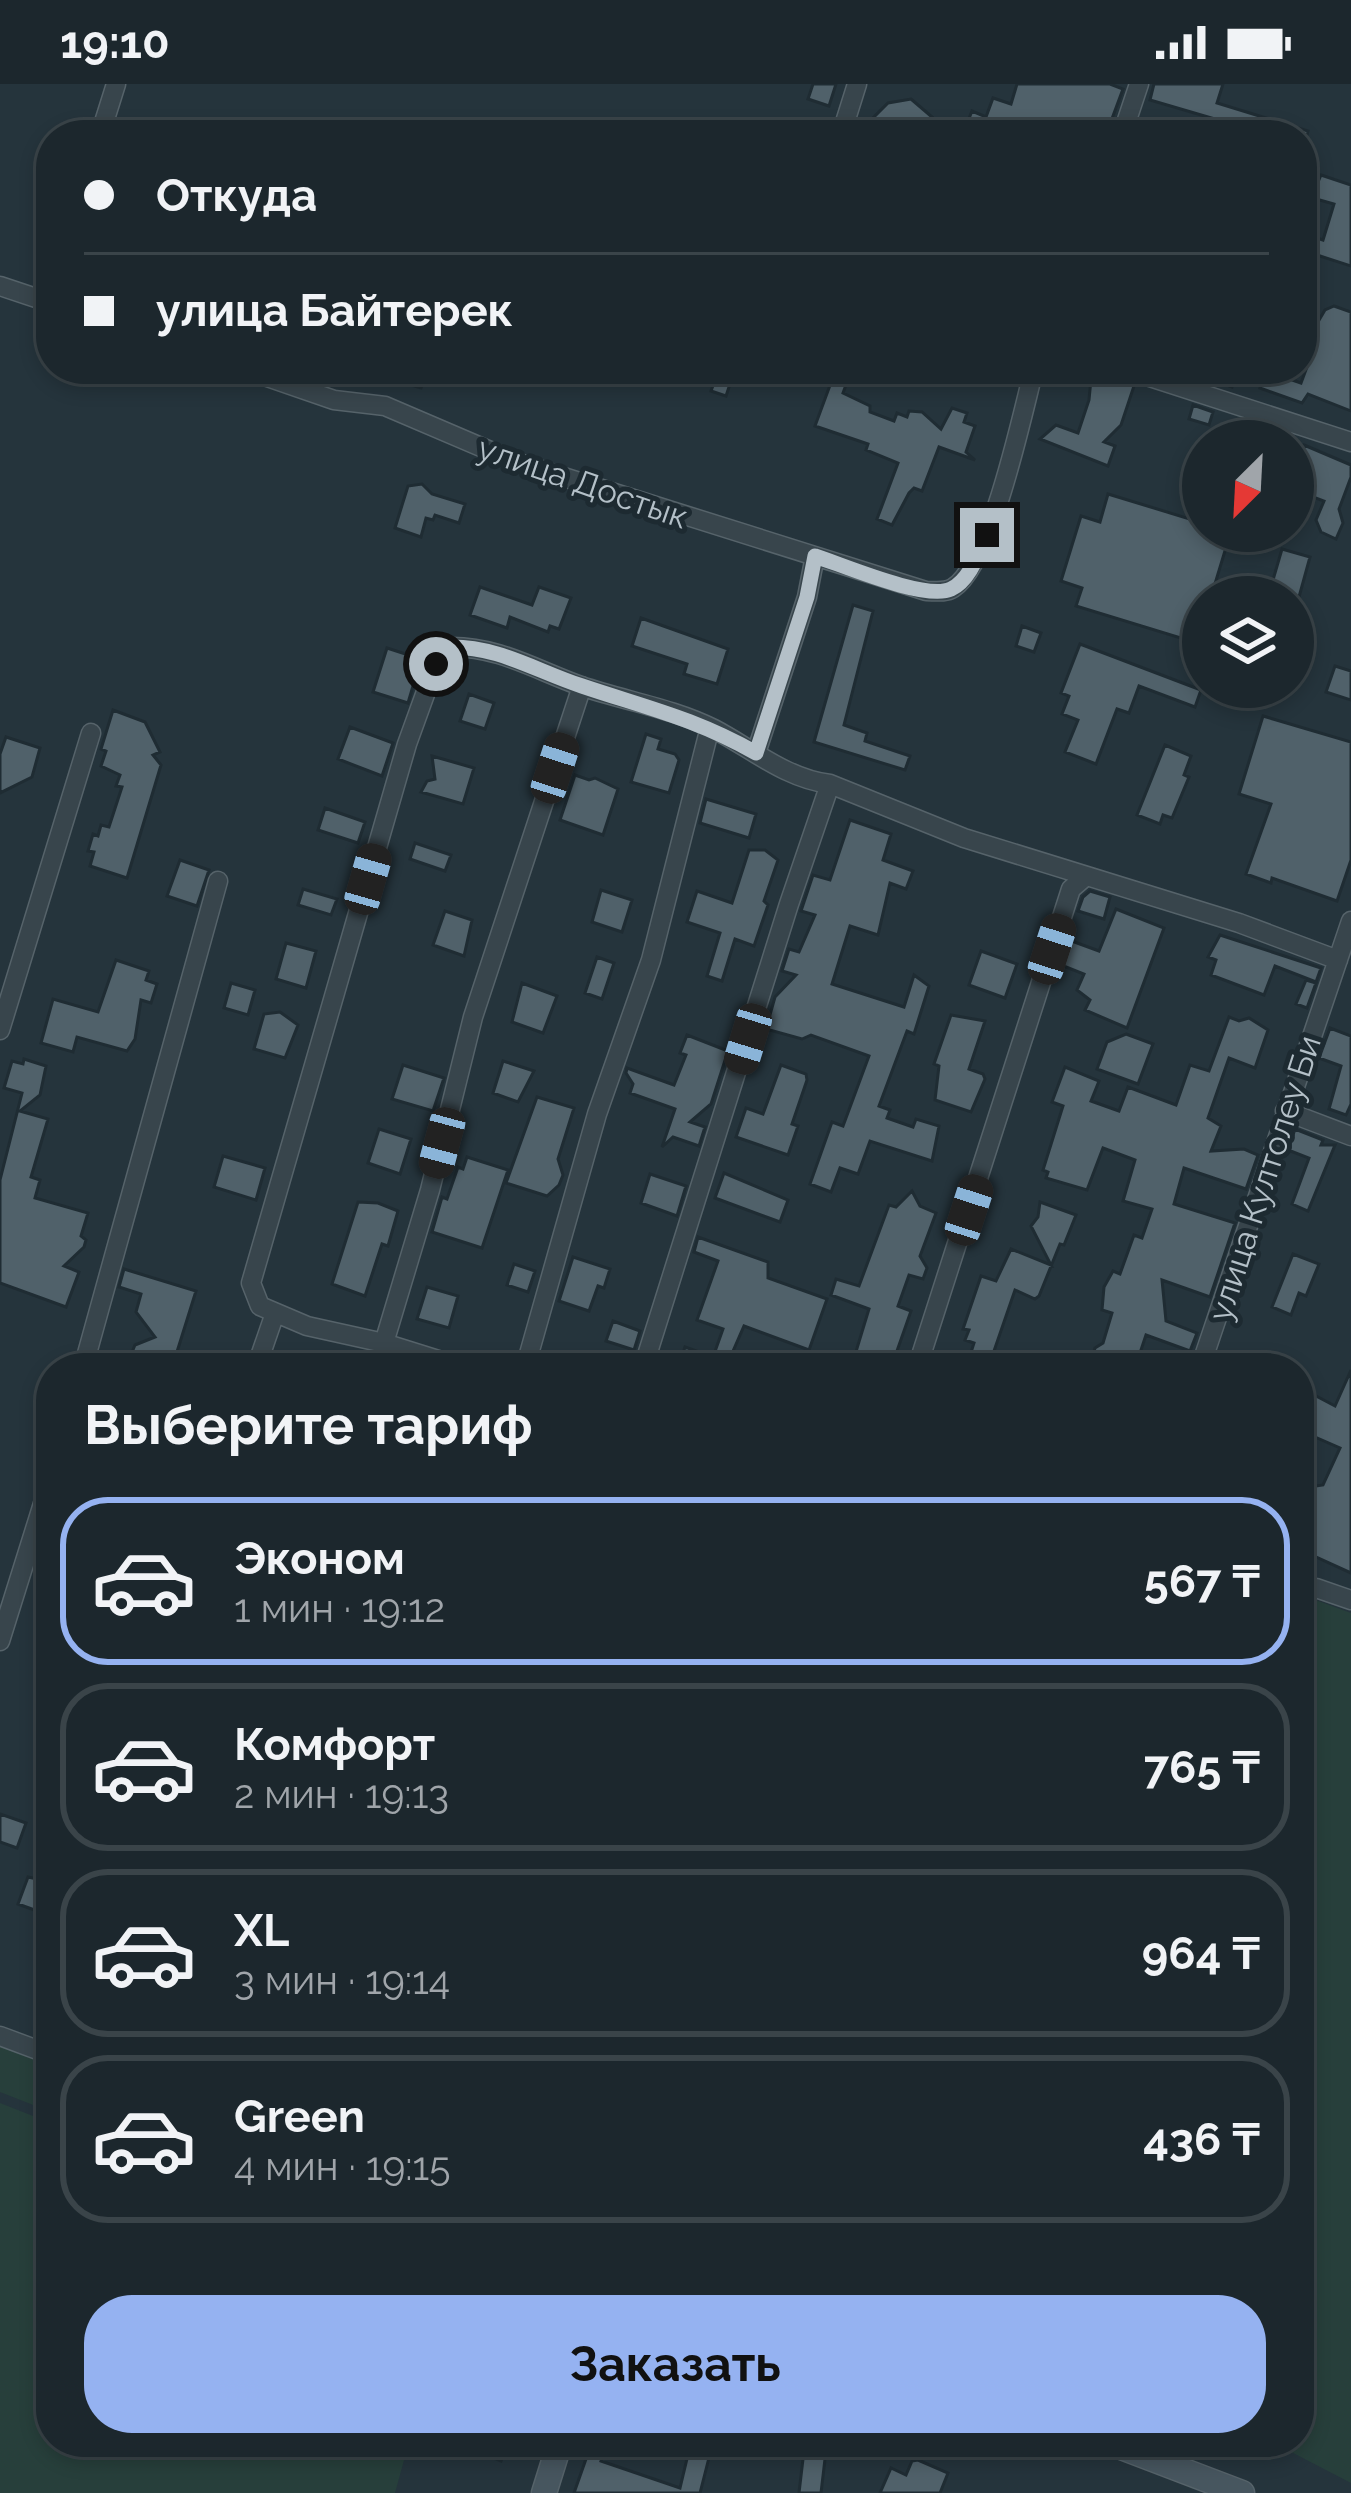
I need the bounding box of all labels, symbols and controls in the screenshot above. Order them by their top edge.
text: 19:10 [60,16,170,69]
text: Откуда [156,169,317,222]
text: улица Байтерек [156,284,513,337]
north arrow [1182,420,1314,552]
map controls [1182,420,1314,708]
street label: улица Достык [473,428,693,537]
route end [960,508,1014,562]
button: layers [1182,576,1314,708]
route start [409,637,463,691]
car [527,728,583,808]
car [341,839,395,919]
car [1024,909,1080,989]
car [720,999,776,1079]
street label: улица Култолеу Би [1200,1031,1329,1326]
car [415,1104,469,1182]
car [941,1170,997,1250]
text: Выберите тариф [84,1393,532,1457]
icon: car [90,1527,198,1635]
text: Эконом [234,1532,405,1585]
text: 567 ₸ [1144,1555,1260,1608]
text: 1 мин · 19:12 [234,1585,445,1631]
icon: car [90,1713,198,1821]
text: Комфорт [234,1718,435,1771]
text: 765 ₸ [1144,1741,1260,1794]
text: 2 мин · 19:13 [234,1771,449,1817]
icon: car [90,1899,198,2007]
text: XL [234,1904,289,1957]
text: 964 ₸ [1142,1927,1260,1980]
text: 3 мин · 19:14 [234,1957,450,2003]
icon: car [90,2085,198,2193]
text: Green [234,2090,365,2143]
text: 436 ₸ [1143,2113,1260,2166]
text: 4 мин · 19:15 [234,2143,451,2189]
button: Заказать [84,2295,1266,2433]

